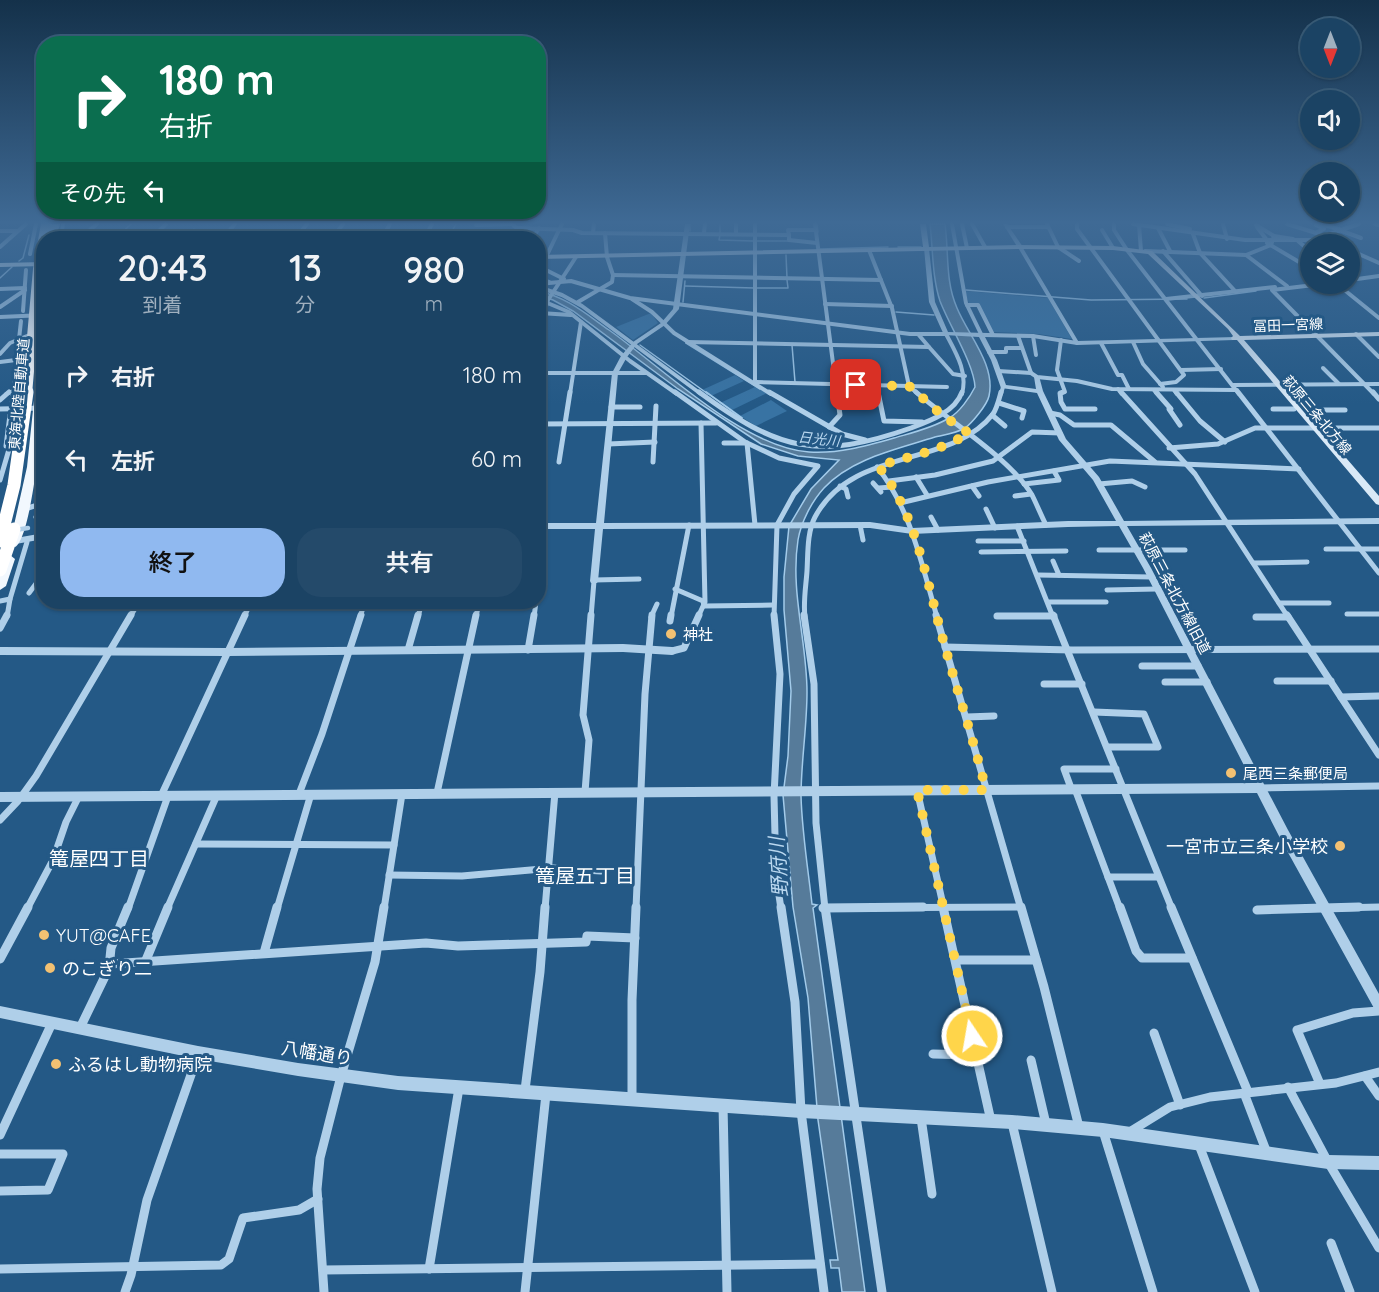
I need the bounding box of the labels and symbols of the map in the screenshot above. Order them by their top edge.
north arrow [1300,18,1360,78]
street label: 冨田一宮線 [1253,315,1323,335]
street label: 東海北陸自動車道 [5,337,33,451]
pin [830,359,881,410]
street label: 萩原三条北方線 [1279,372,1355,458]
water label: 日光川 [797,428,843,450]
street label: 萩原三条北方線旧道 [1135,529,1215,657]
place label: 神社 [683,625,713,644]
marker: 神社 [664,627,678,641]
place label: 尾西三条郵便局 [1243,764,1348,783]
marker: 尾西三条郵便局 [1224,766,1238,780]
water label: 野府川 [763,834,793,898]
place label: 一宮市立三条小学校 [1166,835,1328,858]
marker: 一宮市立三条小学校 [1333,839,1347,853]
district label: 篭屋四丁目 [49,846,149,871]
district label: 篭屋五丁目 [535,863,635,888]
place label: YUT@CAFE [56,924,151,947]
marker: YUT@CAFE [37,928,51,942]
place label: のこぎり二 [62,957,152,980]
marker: のこぎり二 [43,961,57,975]
position arrow [940,1004,1004,1068]
street label: 八幡通り [280,1036,354,1070]
place label: ふるはし動物病院 [68,1053,212,1076]
marker: ふるはし動物病院 [49,1057,63,1071]

